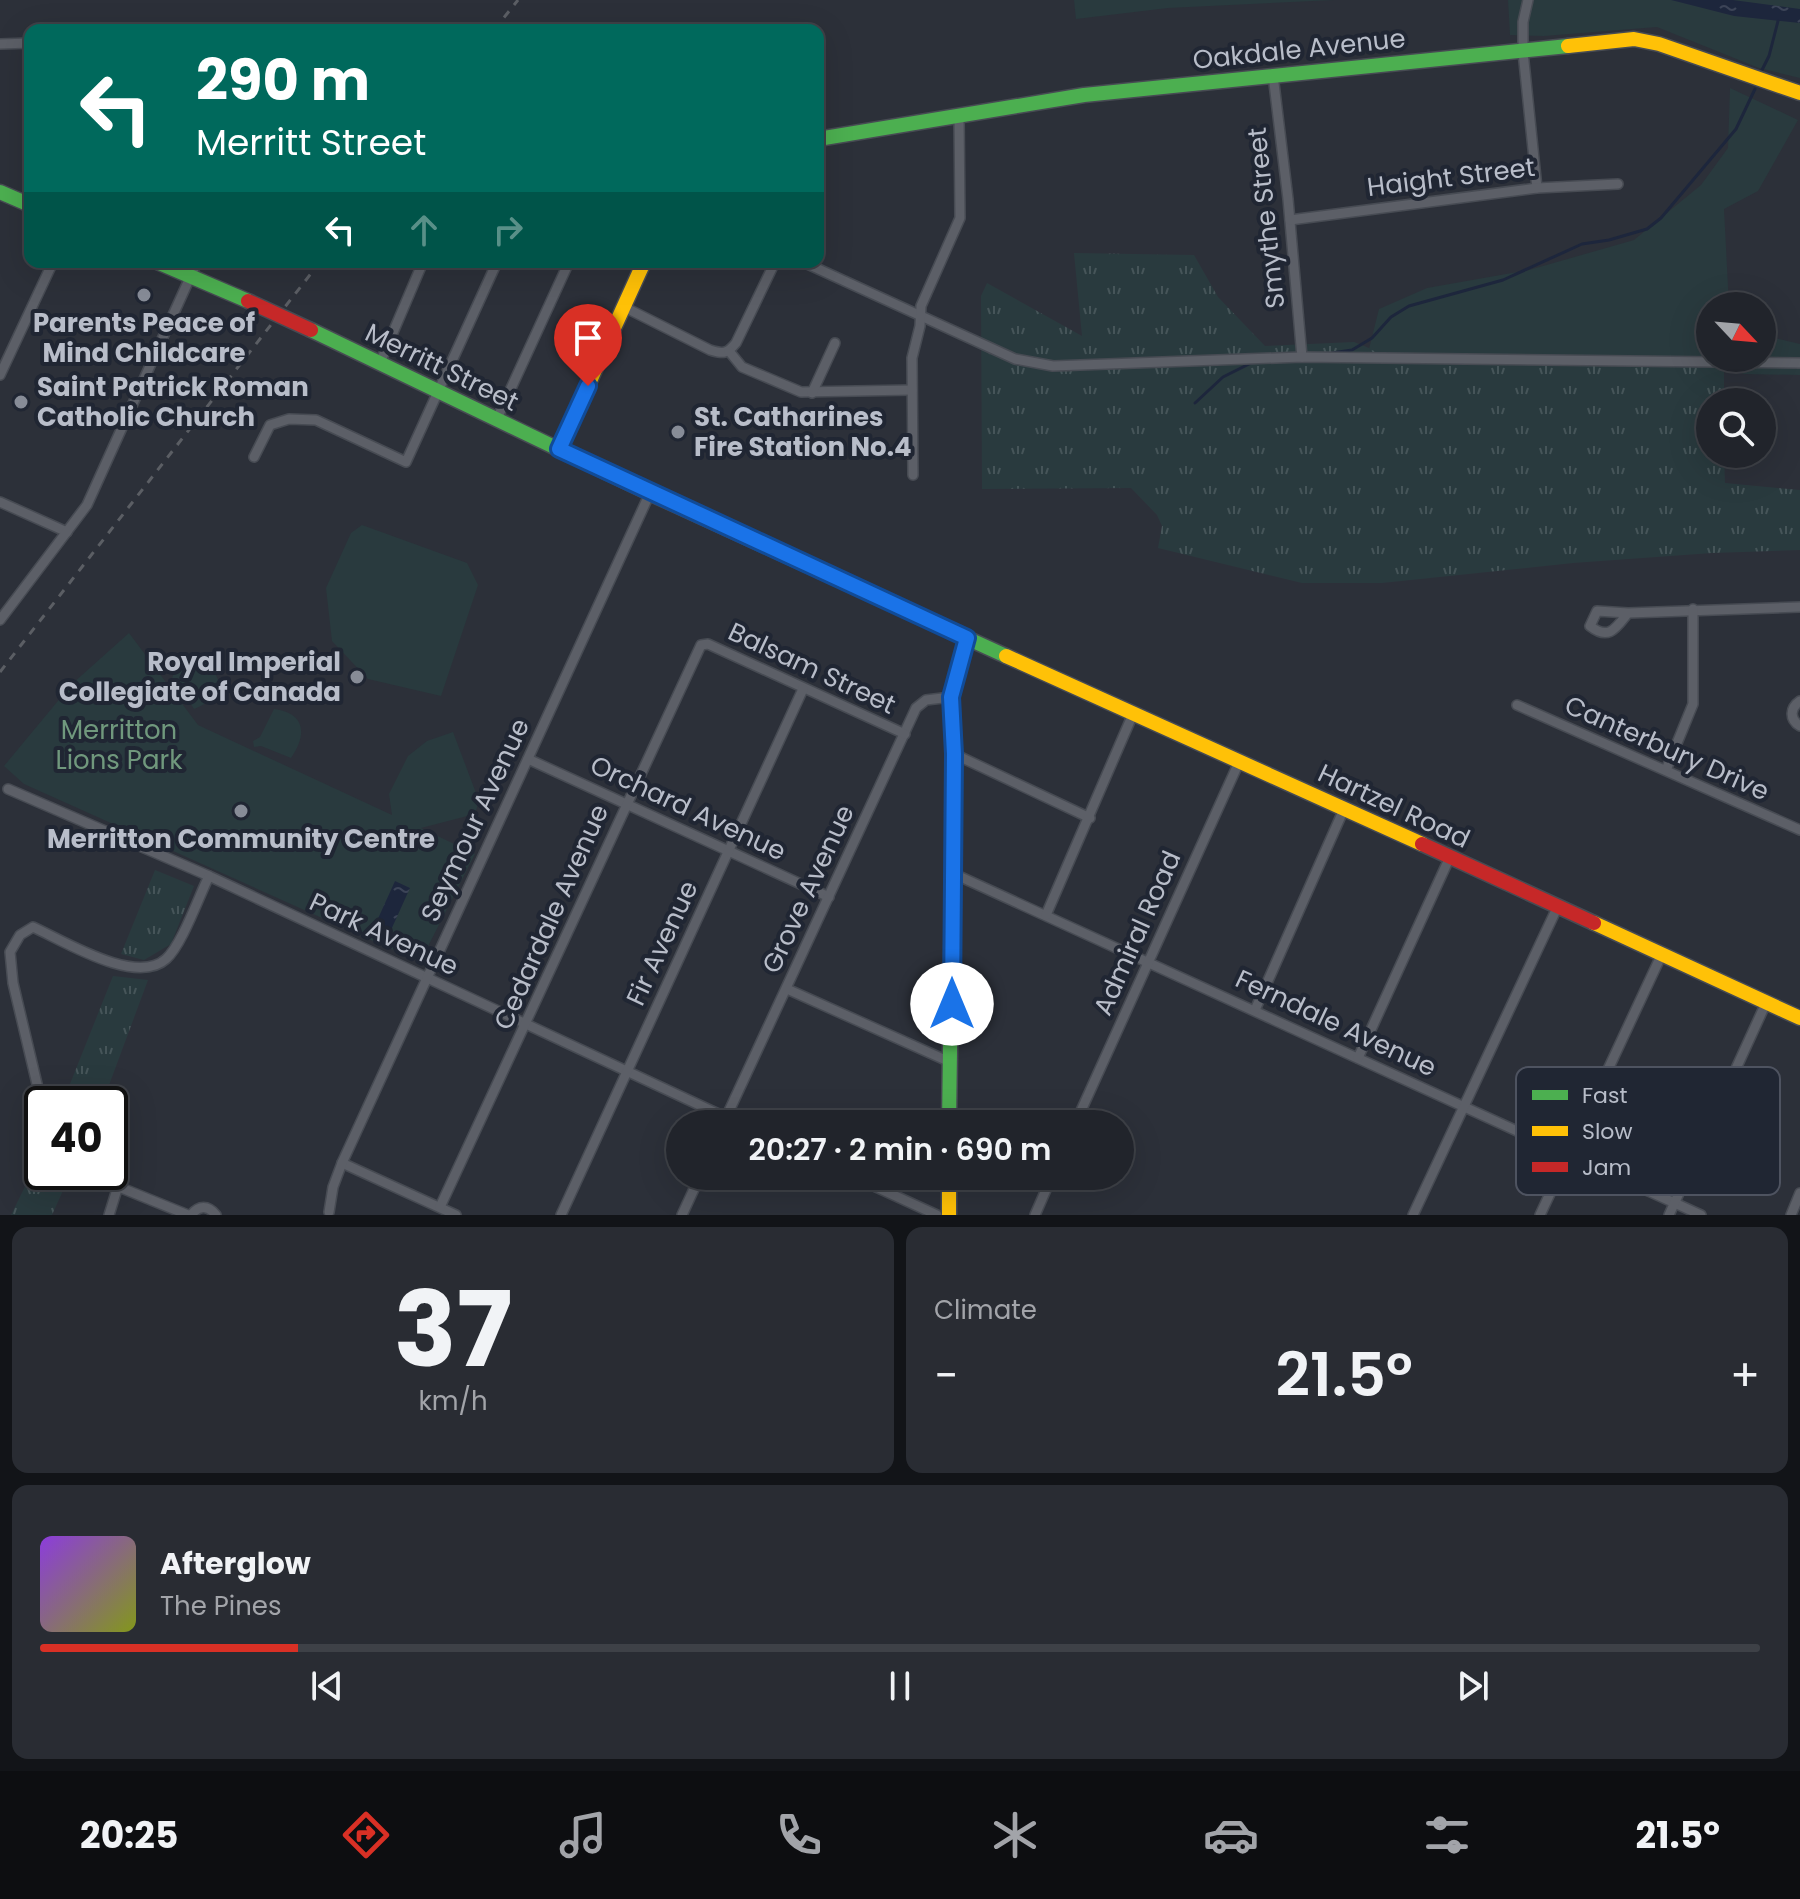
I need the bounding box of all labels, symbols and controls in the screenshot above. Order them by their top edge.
street label: Oakdale Avenue [1191,20,1407,78]
text: 290 m [196,41,370,120]
icon: left [64,56,168,160]
text: Merritt Street [196,117,426,168]
street label: Smythe Street [1239,126,1293,310]
street label: Haight Street [1365,149,1537,205]
icon: left [318,208,362,252]
icon: ahead [402,208,446,252]
icon: right [486,208,530,252]
marker: Parents Peace of Mind Childcare [135,286,153,304]
north arrow [1696,292,1776,372]
map controls [1696,292,1776,468]
pin [554,304,622,386]
place label: Parents Peace of Mind Childcare [33,305,255,371]
street label: Merritt Street [359,314,525,420]
icon: arrive [566,316,610,360]
place label: Saint Patrick Roman Catholic Church [37,369,309,435]
button: search [1696,388,1776,468]
marker: Saint Patrick Roman Catholic Church [12,393,30,411]
place label: St. Catharines Fire Station No.4 [694,399,912,465]
marker: St. Catharines Fire Station No.4 [669,423,687,441]
street label: Balsam Street [722,613,902,723]
place label: Royal Imperial Collegiate of Canada [59,644,341,710]
marker: Royal Imperial Collegiate of Canada [348,668,366,686]
street label: Canterbury Drive [1559,687,1775,809]
park label: Merritton Lions Park [55,712,183,778]
street label: Seymour Avenue [412,713,538,927]
street label: Orchard Avenue [584,747,792,869]
street label: Hartzel Road [1312,755,1476,857]
street label: Cedardale Avenue [485,799,617,1035]
street label: Grove Avenue [753,799,863,979]
marker: Merritton Community Centre [232,802,250,820]
place label: Merritton Community Centre [47,821,435,857]
street label: Admiral Road [1085,845,1189,1021]
street label: Fir Avenue [617,875,707,1011]
street label: Park Avenue [304,884,464,984]
street label: Ferndale Avenue [1230,961,1442,1085]
position arrow [910,962,994,1046]
legend [1516,1067,1780,1195]
text: Fast [1582,1080,1627,1111]
speed limit sign: 40 [24,1086,128,1190]
text: Slow [1582,1116,1632,1147]
text: 20:27 · 2 min · 690 m [749,1128,1051,1171]
text: Jam [1582,1152,1631,1183]
text: 37 [394,1257,512,1402]
text: Climate [934,1292,1037,1328]
text: 21.5° [1276,1333,1413,1417]
text: − [934,1345,958,1406]
text: + [1730,1345,1760,1406]
text: km/h [418,1383,488,1419]
text: Afterglow [160,1542,311,1585]
text: The Pines [160,1588,282,1624]
icon: previous [305,1664,349,1708]
icon: pause [878,1664,922,1708]
icon: next [1451,1664,1495,1708]
icon: directions [338,1807,394,1863]
icon: music [555,1807,611,1863]
icon: phone [771,1807,827,1863]
icon: climate [987,1807,1043,1863]
icon: car [1203,1807,1259,1863]
icon: filters [1419,1807,1475,1863]
text: 20:25 [80,1810,178,1861]
text: 21.5° [1636,1810,1720,1861]

